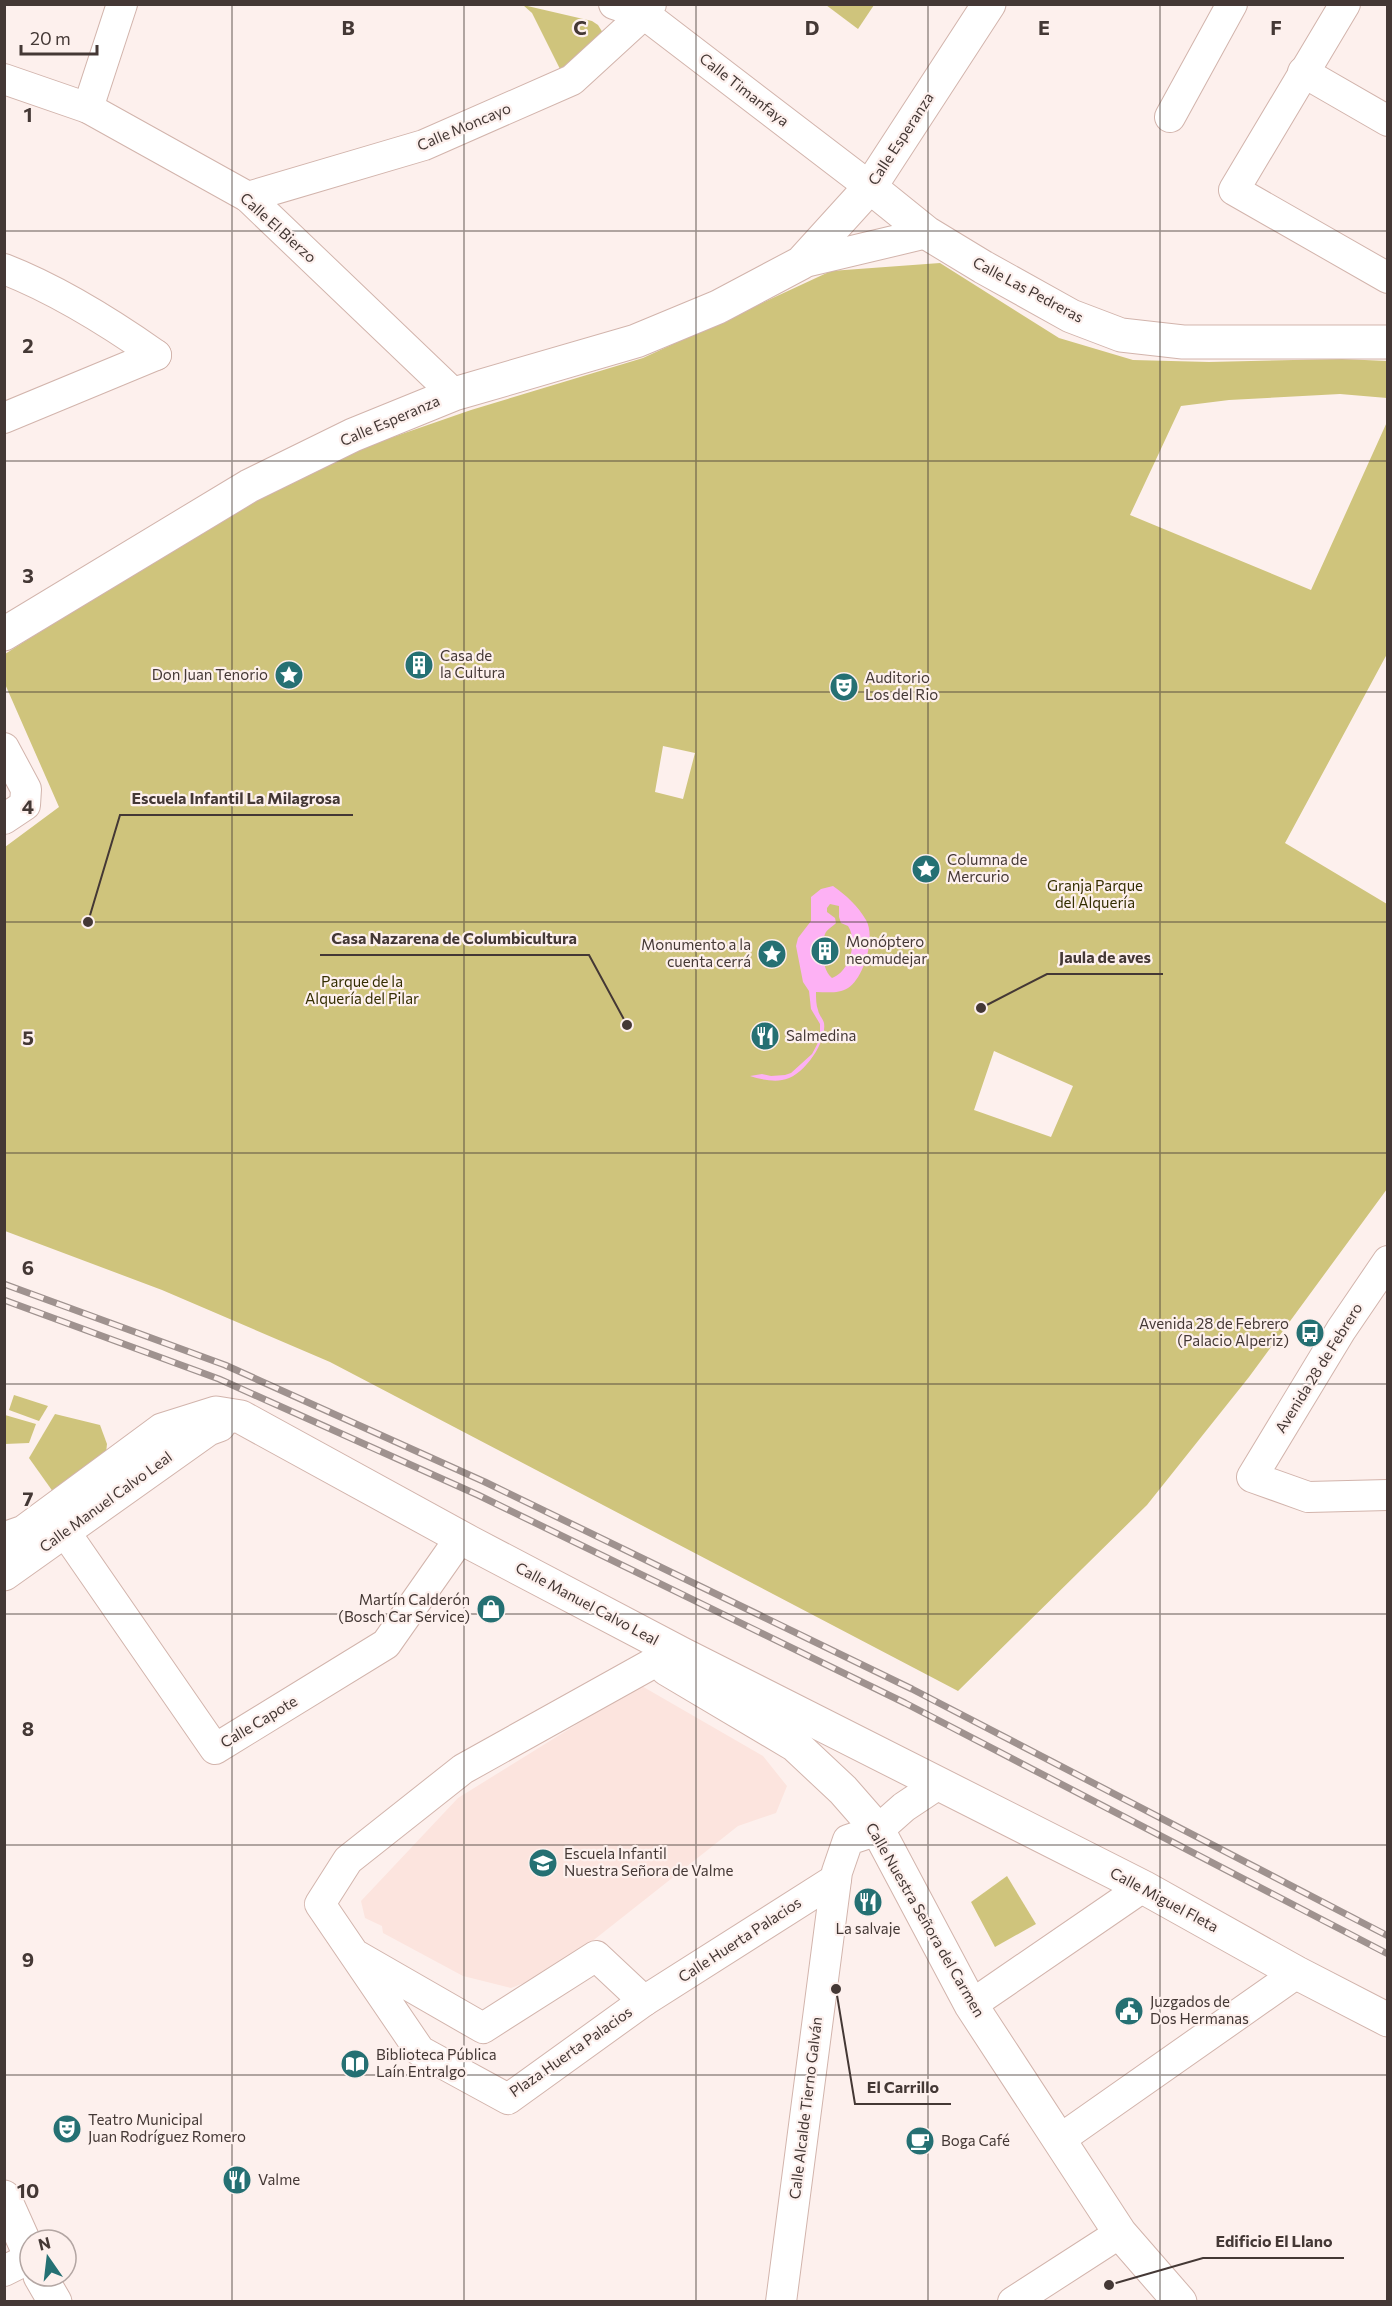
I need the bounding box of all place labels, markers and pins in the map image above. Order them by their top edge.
place label: Casa de la Cultura [440,646,505,681]
building icon: Casa de la Cultura [403,649,435,681]
place icon: Don Juan Tenorio [273,659,305,691]
place label: Don Juan Tenorio [152,665,268,683]
place label: Auditorio Los del Rio [865,668,938,703]
theatre icon: Auditorio Los del Rio [828,671,860,703]
callout: Escuela Infantil La Milagrosa [120,781,353,815]
place label: Columna de Mercurio [947,850,1027,885]
place icon: Columna de Mercurio [910,853,942,885]
callout: Casa Nazarena de Columbicultura [320,921,589,955]
place label: Monóptero neomudejar [846,932,927,967]
place label: Monumento a la cuenta cerrá [641,935,751,970]
building icon: Monóptero neomudejar [809,935,841,967]
place icon: Monumento a la cuenta cerrá [756,938,788,970]
callout: Jaula de aves [1047,940,1163,974]
restaurant icon: Salmedina [749,1020,781,1052]
place label: Salmedina [786,1026,856,1044]
place label: Avenida 28 de Febrero (Palacio Alperiz) [1139,1314,1289,1349]
bus stop icon: Avenida 28 de Febrero (Palacio Alperiz) [1294,1317,1326,1349]
place label: Martín Calderón (Bosch Car Service) [338,1590,470,1625]
shop icon: Martín Calderón (Bosch Car Service) [475,1593,507,1625]
place label: Escuela Infantil Nuestra Señora de Valme [564,1844,734,1879]
school or university icon: Escuela Infantil Nuestra Señora de Valme [527,1847,559,1879]
restaurant icon: La salvaje [852,1886,884,1918]
place label: La salvaje [836,1919,901,1937]
place label: Juzgados de Dos Hermanas [1150,1992,1249,2027]
public building icon: Juzgados de Dos Hermanas [1113,1995,1145,2027]
place label: Biblioteca Pública Laín Entralgo [376,2045,497,2080]
library icon: Biblioteca Pública Laín Entralgo [339,2048,371,2080]
callout: El Carrillo [855,2070,951,2104]
place label: Teatro Municipal Juan Rodríguez Romero [88,2110,246,2145]
theatre icon: Teatro Municipal Juan Rodríguez Romero [51,2113,83,2145]
cafe icon: Boga Café [904,2125,936,2157]
place label: Boga Café [941,2131,1010,2149]
restaurant icon: Valme [221,2164,253,2196]
place label: Valme [258,2170,300,2188]
callout: Edificio El Llano [1203,2224,1344,2258]

